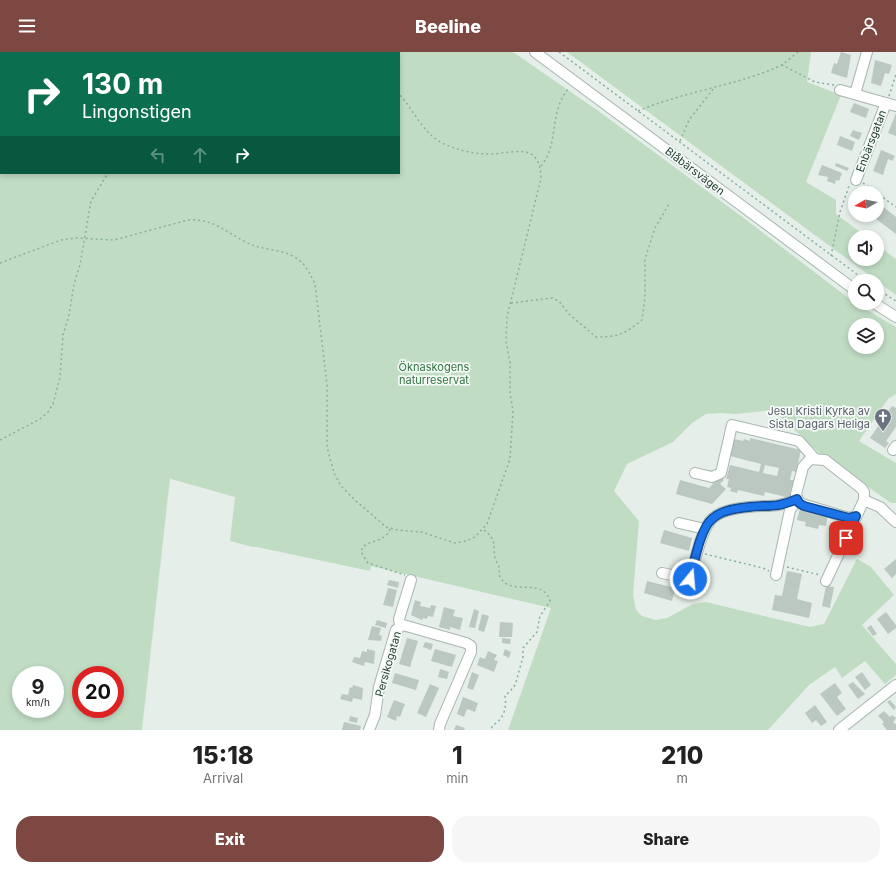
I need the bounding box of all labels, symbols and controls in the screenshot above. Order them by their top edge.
icon: menu [16,15,38,37]
icon: person [858,15,880,37]
text: Beeline [415,16,481,37]
text: 130 m [82,67,163,101]
icon: right [16,68,68,120]
text: Lingonstigen [82,101,192,122]
street label: Enbärsgatan [853,108,889,174]
icon: left [147,144,169,166]
icon: ahead [189,144,211,166]
icon: right [231,144,253,166]
street label: Blåbärsvägen [662,144,728,198]
north arrow [848,186,884,222]
map controls [848,186,884,354]
button: sound [848,230,884,266]
button: search [848,274,884,310]
button: layers [848,318,884,354]
park label: Öknaskogens naturreservat [399,360,470,387]
place label: Jesu Kristi Kyrka av Sista Dagars Heliga [767,404,870,431]
church icon: Jesu Kristi Kyrka av Sista Dagars Heliga [873,407,893,432]
pin [829,521,863,555]
icon: arrive [835,527,857,549]
position arrow [669,558,711,600]
street label: Persikogatan [372,630,404,698]
speed limit sign: 20 [72,666,124,718]
text: 9 [31,675,44,699]
text: km/h [26,696,50,708]
text: 15:18 [193,741,254,770]
text: 1 [452,741,463,770]
text: 210 [661,741,703,770]
text: Arrival [203,770,243,786]
text: min [446,770,468,786]
text: m [677,770,688,786]
button: Exit [16,816,444,862]
button: Share [452,816,880,862]

